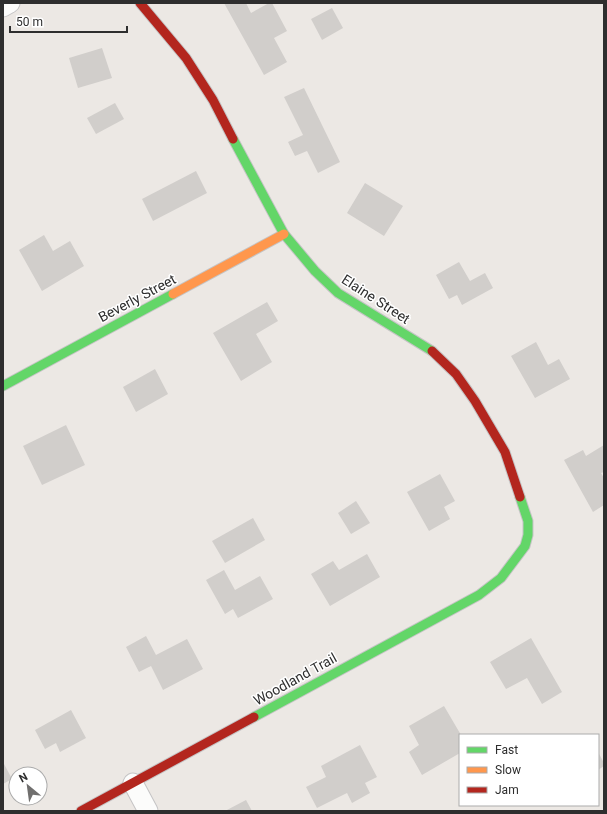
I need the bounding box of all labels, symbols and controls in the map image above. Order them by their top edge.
scale bar [10,8,127,34]
text: 50 m [16,15,43,29]
street label: Beverly Street [96,271,179,325]
street label: Elaine Street [339,271,413,327]
street label: Woodland Trail [251,650,339,708]
legend [459,734,599,806]
text: Fast [495,743,518,757]
text: Slow [495,763,521,777]
north arrow [8,766,48,806]
text: N [17,770,30,785]
text: Jam [495,783,519,797]

